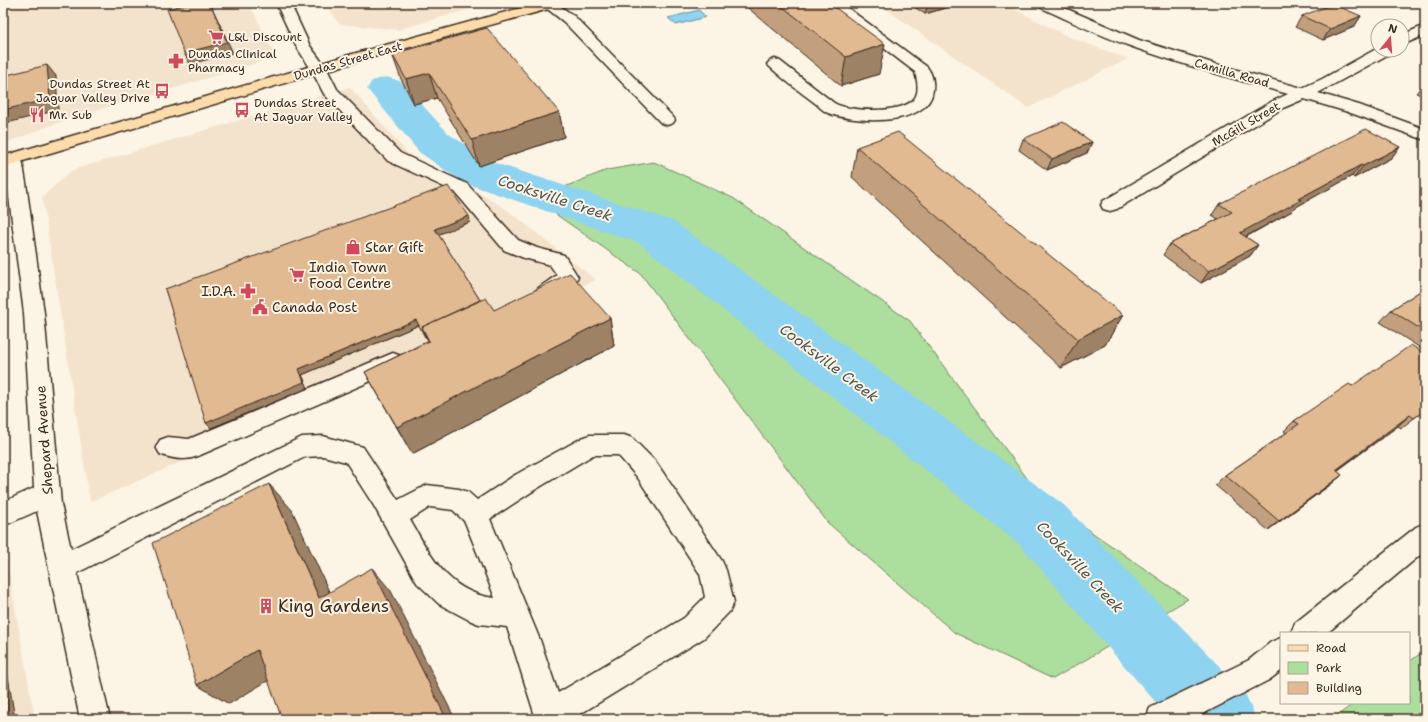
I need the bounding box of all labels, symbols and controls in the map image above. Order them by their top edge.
north arrow [1370,18,1410,58]
text: N [1386,20,1399,37]
supermarket icon: L&L Discount [207,28,225,46]
place label: L&L Discount [228,29,302,45]
street label: Dundas Street East [292,38,404,84]
place label: Dundas Clinical Pharmacy [188,46,277,76]
pharmacy icon: Dundas Clinical Pharmacy [167,52,185,70]
street label: Camilla Road [1193,55,1272,91]
place label: Dundas Street At Jaguar Valley Drive [36,76,150,106]
bus stop icon: Dundas Street At Jaguar Valley Drive [153,82,171,100]
place label: Dundas Street At Jaguar Valley [254,95,353,125]
street label: McGill Street [1209,98,1283,150]
bus stop icon: Dundas Street At Jaguar Valley [233,101,251,119]
restaurant icon: Mr. Sub [28,106,46,124]
place label: Mr. Sub [49,107,92,123]
water label: Cooksville Creek [495,170,615,226]
shop icon: Star Gift [344,238,362,256]
place label: Star Gift [365,238,424,256]
place label: India Town Food Centre [309,258,391,292]
supermarket icon: India Town Food Centre [288,266,306,284]
place label: I.D.A. [201,282,236,300]
pharmacy icon: I.D.A. [239,282,257,300]
public building icon: Canada Post [251,298,269,316]
place label: Canada Post [272,298,357,316]
water label: Cooksville Creek [776,319,883,407]
street label: Shepard Avenue [31,385,57,495]
water label: Cooksville Creek [1032,517,1128,618]
place label: King Gardens [278,595,389,617]
building icon: King Gardens [257,597,275,615]
legend [1280,632,1410,704]
text: Road [1316,640,1347,656]
text: Park [1316,660,1342,676]
text: Building [1316,680,1362,696]

